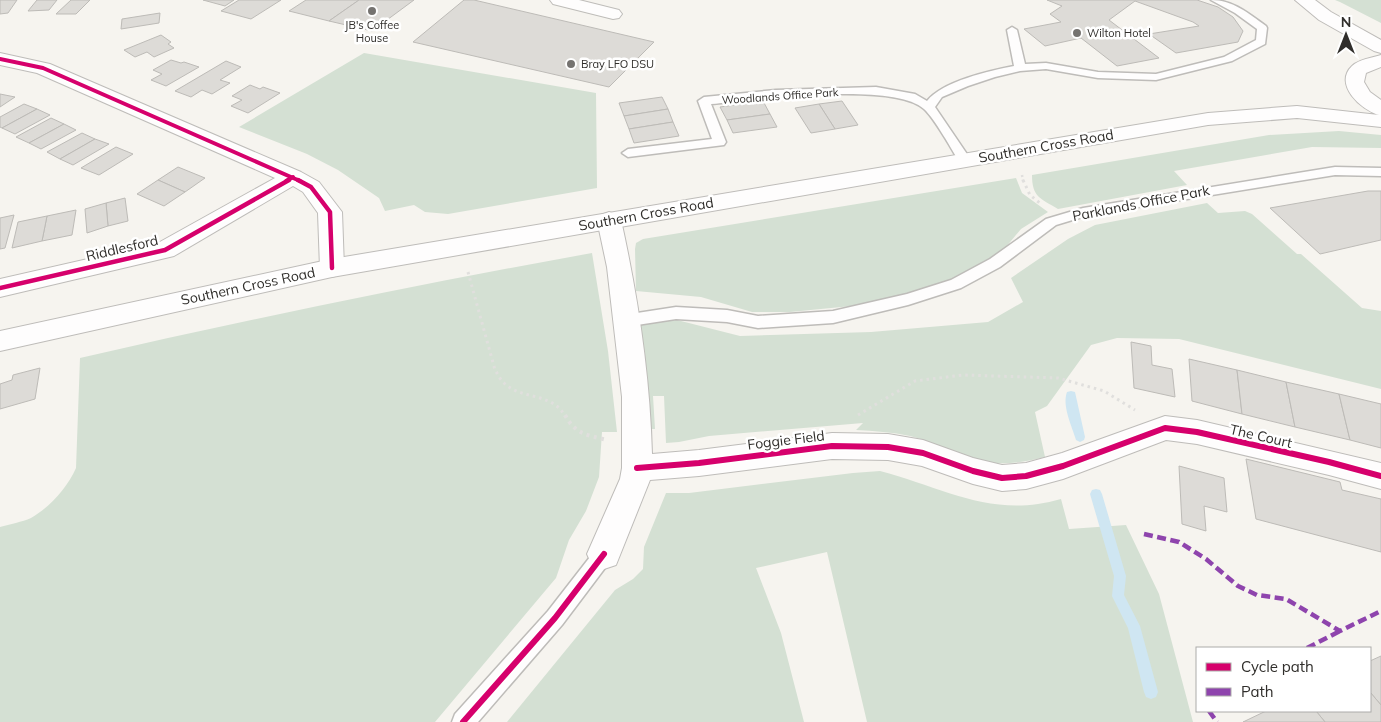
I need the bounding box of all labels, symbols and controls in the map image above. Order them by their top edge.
marker: JB's Coffee House [366,5,378,17]
north arrow [1321,10,1371,60]
text: N [1341,13,1351,31]
place label: JB's Coffee House [345,18,399,45]
place label: Wilton Hotel [1087,26,1151,40]
marker: Wilton Hotel [1071,27,1083,39]
place label: Bray LFO DSU [581,57,654,71]
marker: Bray LFO DSU [565,58,577,70]
street label: Woodlands Office Park [721,85,839,107]
street label: Southern Cross Road [977,125,1115,167]
street label: Parklands Office Park [1071,181,1212,225]
street label: Southern Cross Road [577,193,715,235]
street label: Riddlesford [84,231,160,265]
street label: Southern Cross Road [179,263,317,309]
street label: The Court [1228,420,1294,452]
street label: Foggie Field [746,426,826,454]
legend [1196,647,1371,712]
text: Cycle path [1241,657,1314,676]
text: Path [1241,682,1273,701]

